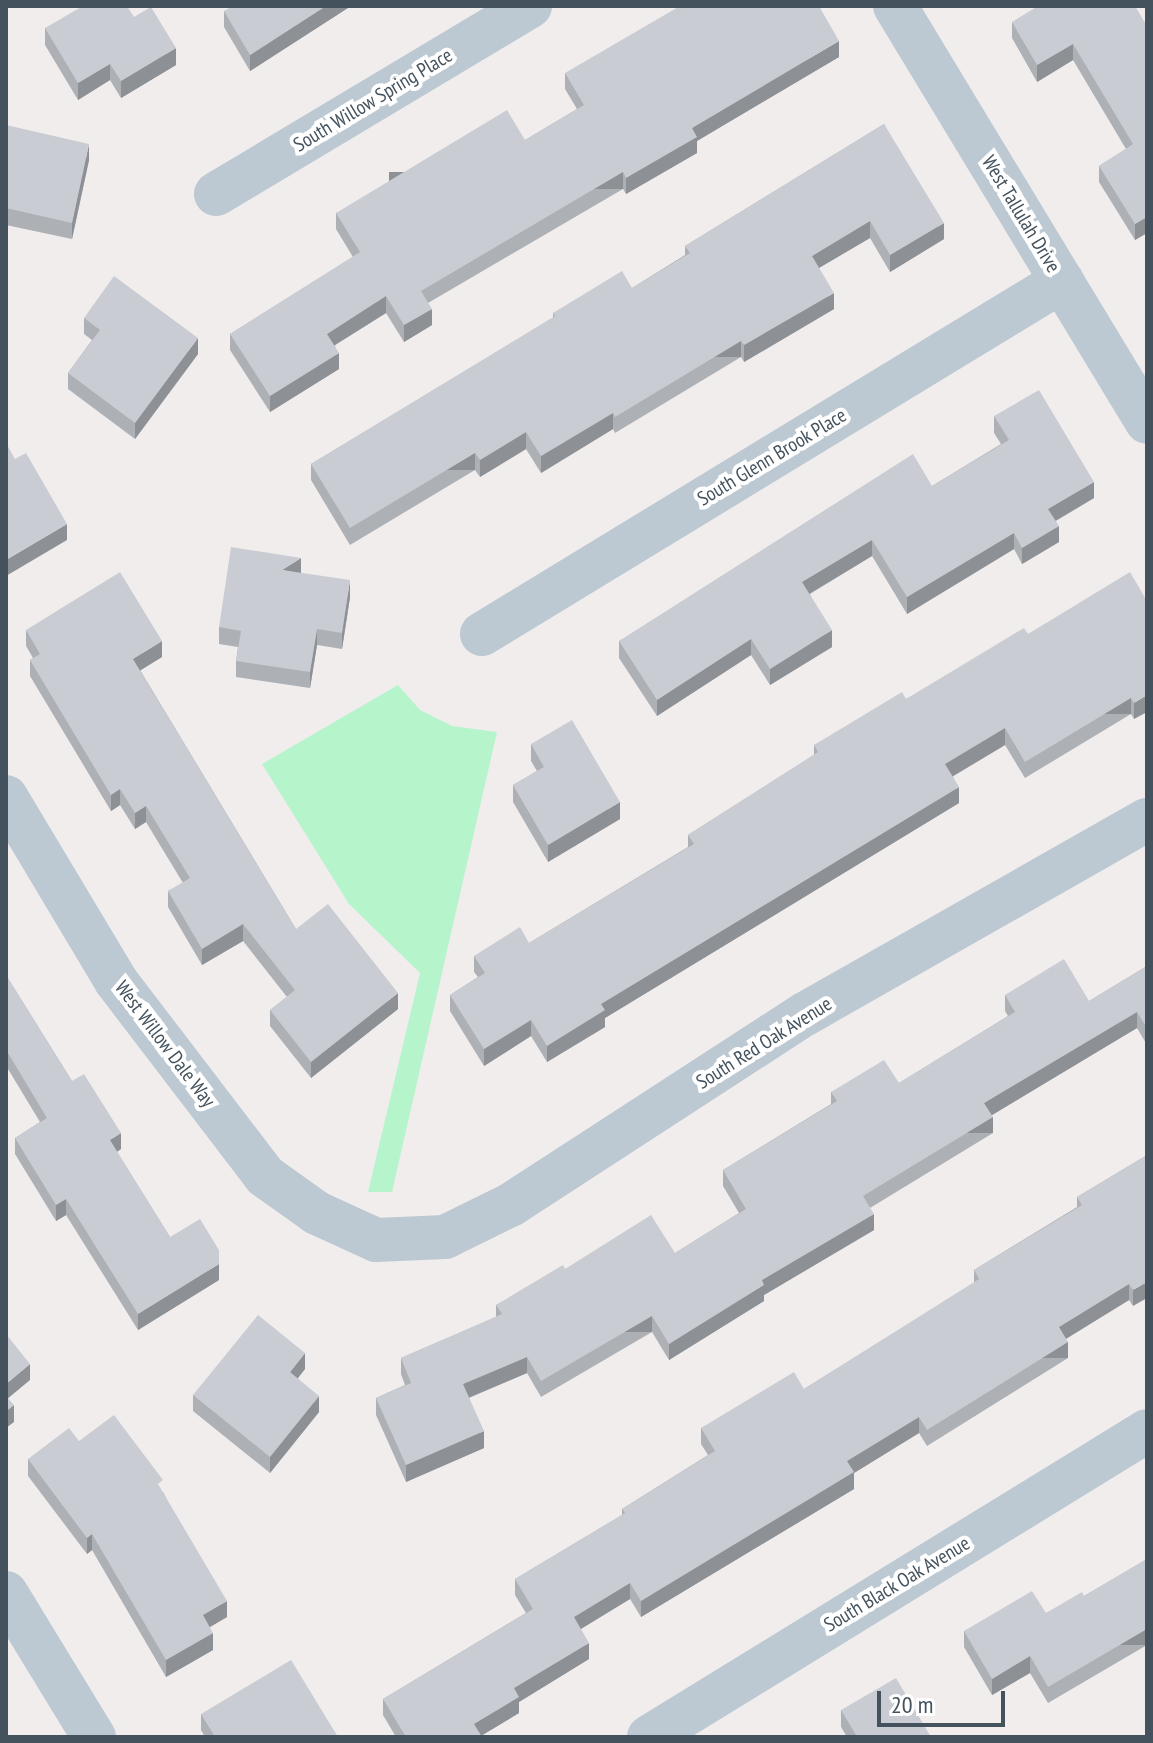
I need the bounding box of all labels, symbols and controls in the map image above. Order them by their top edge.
street label: South Willow Spring Place [289,43,457,157]
street label: West Tallulah Drive [977,151,1065,277]
street label: South Glenn Brook Place [693,403,851,511]
street label: West Willow Dale Way [109,976,221,1112]
street label: South Red Oak Avenue [692,992,836,1094]
street label: South Black Oak Avenue [819,1531,975,1637]
scale bar [881,1675,1009,1725]
text: 20 m [891,1689,933,1720]

